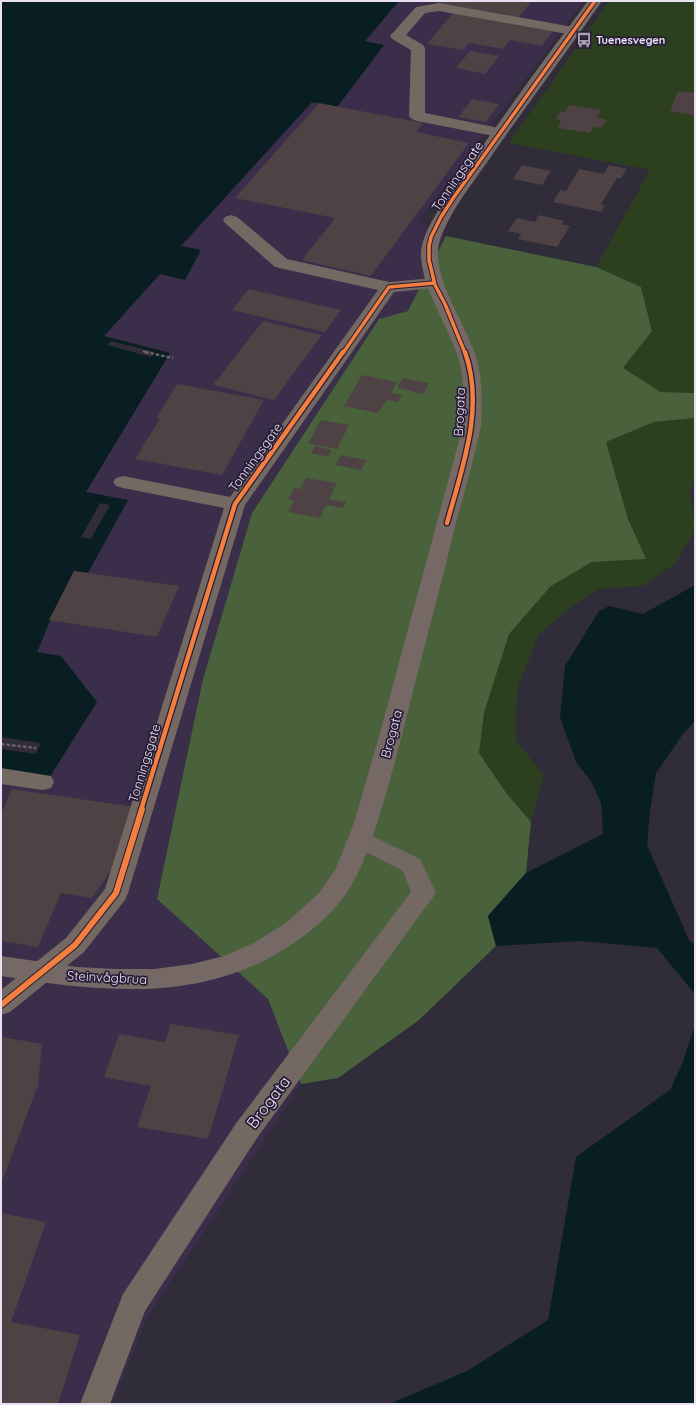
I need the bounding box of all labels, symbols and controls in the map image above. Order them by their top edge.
bus stop icon: Tuenesvegen [575,31,593,49]
place label: Tuenesvegen [596,33,665,47]
street label: Tonningsgate [428,138,486,214]
street label: Brogata [450,387,468,437]
street label: Tonningsgate [225,419,285,495]
street label: Brogata [377,708,405,760]
street label: Tonningsgate [124,722,164,804]
street label: Steinvågbrua [67,967,147,987]
street label: Brogata [242,1072,294,1132]

